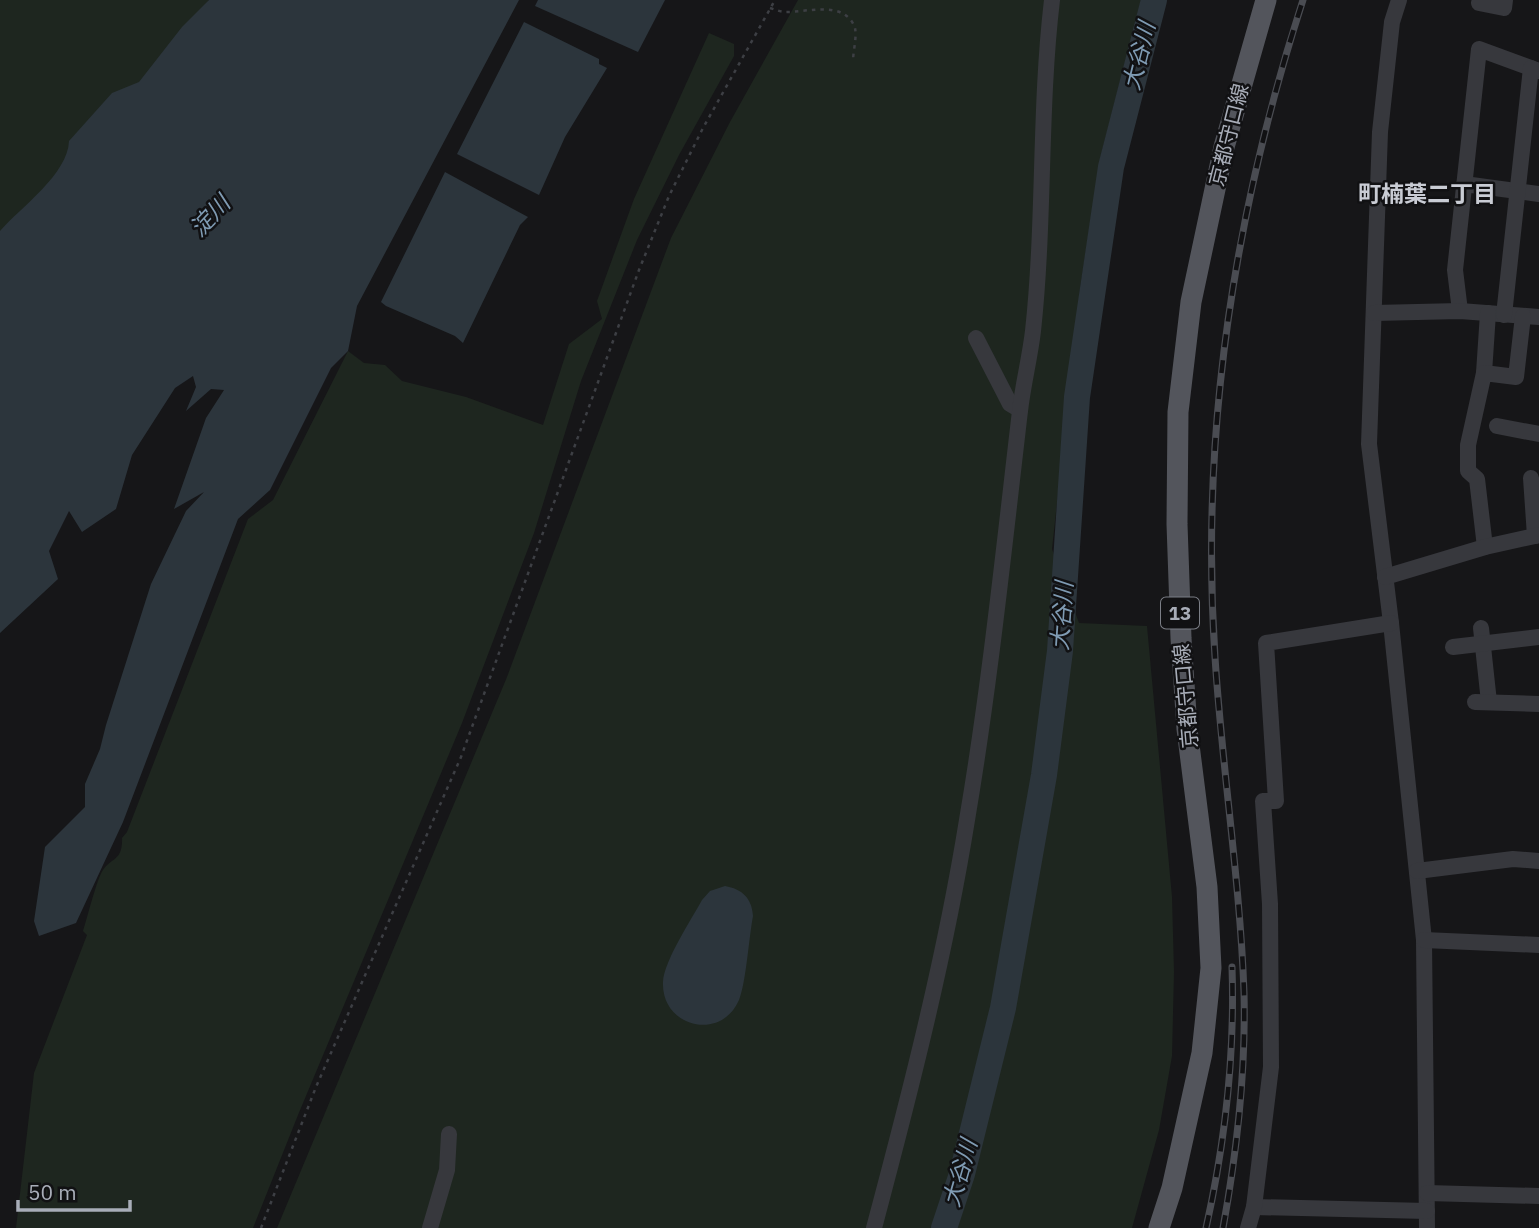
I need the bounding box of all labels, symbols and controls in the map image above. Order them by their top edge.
water label: 大谷川 [1115,16,1162,93]
street label: 京都守口線 [1202,80,1254,189]
district label: 町楠葉二丁目 [1358,178,1496,208]
water label: 淀川 [183,186,238,242]
water label: 大谷川 [1044,577,1079,651]
road number: 13 [1161,598,1199,628]
street label: 京都守口線 [1166,643,1204,750]
water label: 大谷川 [935,1133,984,1210]
scale bar [18,1168,130,1212]
text: 50 m [28,1178,77,1206]

